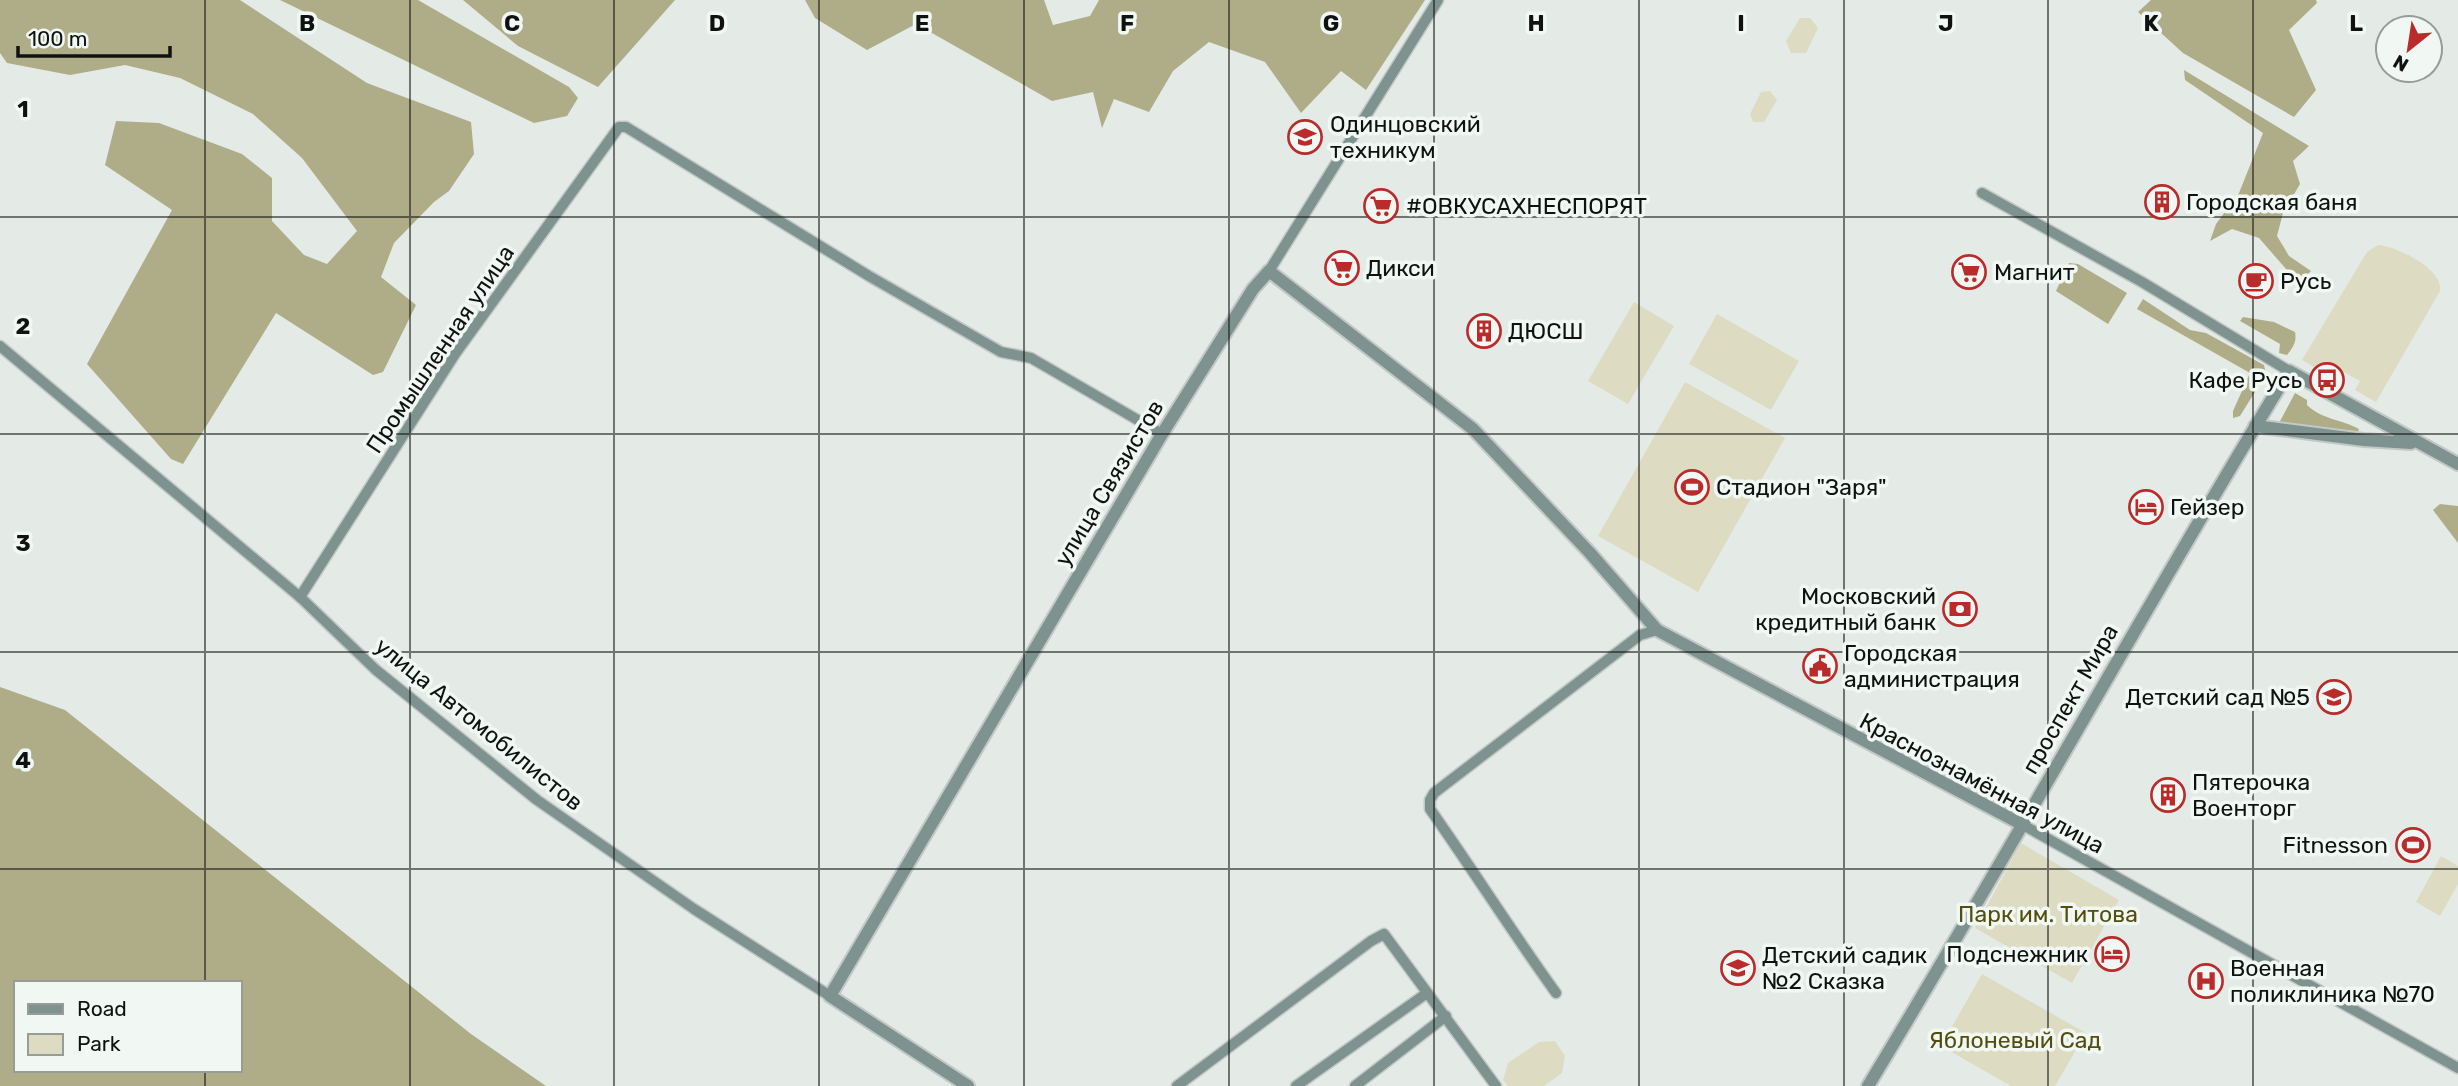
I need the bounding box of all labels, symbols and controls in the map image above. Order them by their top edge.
text: B [299,9,315,37]
text: C [504,9,520,37]
text: D [709,9,725,37]
text: E [915,9,929,37]
text: F [1120,9,1134,37]
text: G [1323,9,1339,37]
text: H [1527,9,1545,37]
text: I [1737,9,1745,37]
text: J [1938,9,1954,37]
text: K [2143,9,2159,37]
text: L [2349,9,2363,37]
scale bar [18,14,170,58]
north arrow [2374,14,2444,84]
text: 100 m [28,26,87,51]
text: N [2389,50,2412,77]
text: 1 [17,95,29,123]
place label: Одинцовский техникум [1330,110,1481,164]
school or university icon: Одинцовский техникум [1286,118,1324,156]
building icon: Городская баня [2143,183,2181,221]
supermarket icon: #ОВКУСАХНЕСПОРЯТ [1362,187,1400,225]
place label: Городская баня [2186,188,2358,216]
place label: #ОВКУСАХНЕСПОРЯТ [1406,192,1647,220]
street label: Промышленная улица [360,240,520,458]
supermarket icon: Дикси [1323,249,1361,287]
supermarket icon: Магнит [1950,253,1988,291]
place label: Дикси [1366,254,1435,282]
place label: Магнит [1994,258,2075,286]
cafe icon: Русь [2237,262,2275,300]
place label: Русь [2280,267,2331,295]
text: 2 [16,312,30,340]
building icon: ДЮСШ [1465,312,1503,350]
place label: ДЮСШ [1508,317,1584,345]
bus stop icon: Кафе Русь [2308,361,2346,399]
place label: Кафе Русь [2188,366,2302,394]
street label: улица Связистов [1048,395,1170,571]
sports icon: Стадион "Заря" [1673,468,1711,506]
place label: Стадион "Заря" [1716,473,1887,501]
hotel icon: Гейзер [2127,488,2165,526]
place label: Гейзер [2170,493,2244,521]
text: 3 [15,529,31,557]
place label: Московский кредитный банк [1755,582,1936,636]
bank icon: Московский кредитный банк [1941,590,1979,628]
street label: проспект Мира [2016,619,2124,779]
street label: улица Автомобилистов [369,632,589,816]
place label: Городская администрация [1844,639,2020,693]
public building icon: Городская администрация [1801,647,1839,685]
school or university icon: Детский сад №5 [2315,678,2353,716]
place label: Детский сад №5 [2125,683,2310,711]
street label: Краснознамённая улица [1855,707,2109,859]
text: 4 [15,746,31,774]
place label: Пятерочка Военторг [2192,768,2310,822]
building icon: Пятерочка Военторг [2149,776,2187,814]
sports icon: Fitnesson [2394,826,2432,864]
place label: Fitnesson [2283,831,2388,859]
park label: Парк им. Титова [1958,900,2138,928]
hotel icon: Подснежник [2093,935,2131,973]
place label: Подснежник [1946,940,2088,968]
place label: Детский садик №2 Сказка [1762,941,1927,995]
school or university icon: Детский садик №2 Сказка [1719,949,1757,987]
place label: Военная поликлиника №70 [2230,954,2435,1008]
hospital icon: Военная поликлиника №70 [2187,962,2225,1000]
legend [14,981,242,1072]
text: Road [77,996,127,1021]
park label: Яблоневый Сад [1929,1026,2102,1054]
text: Park [77,1031,121,1056]

